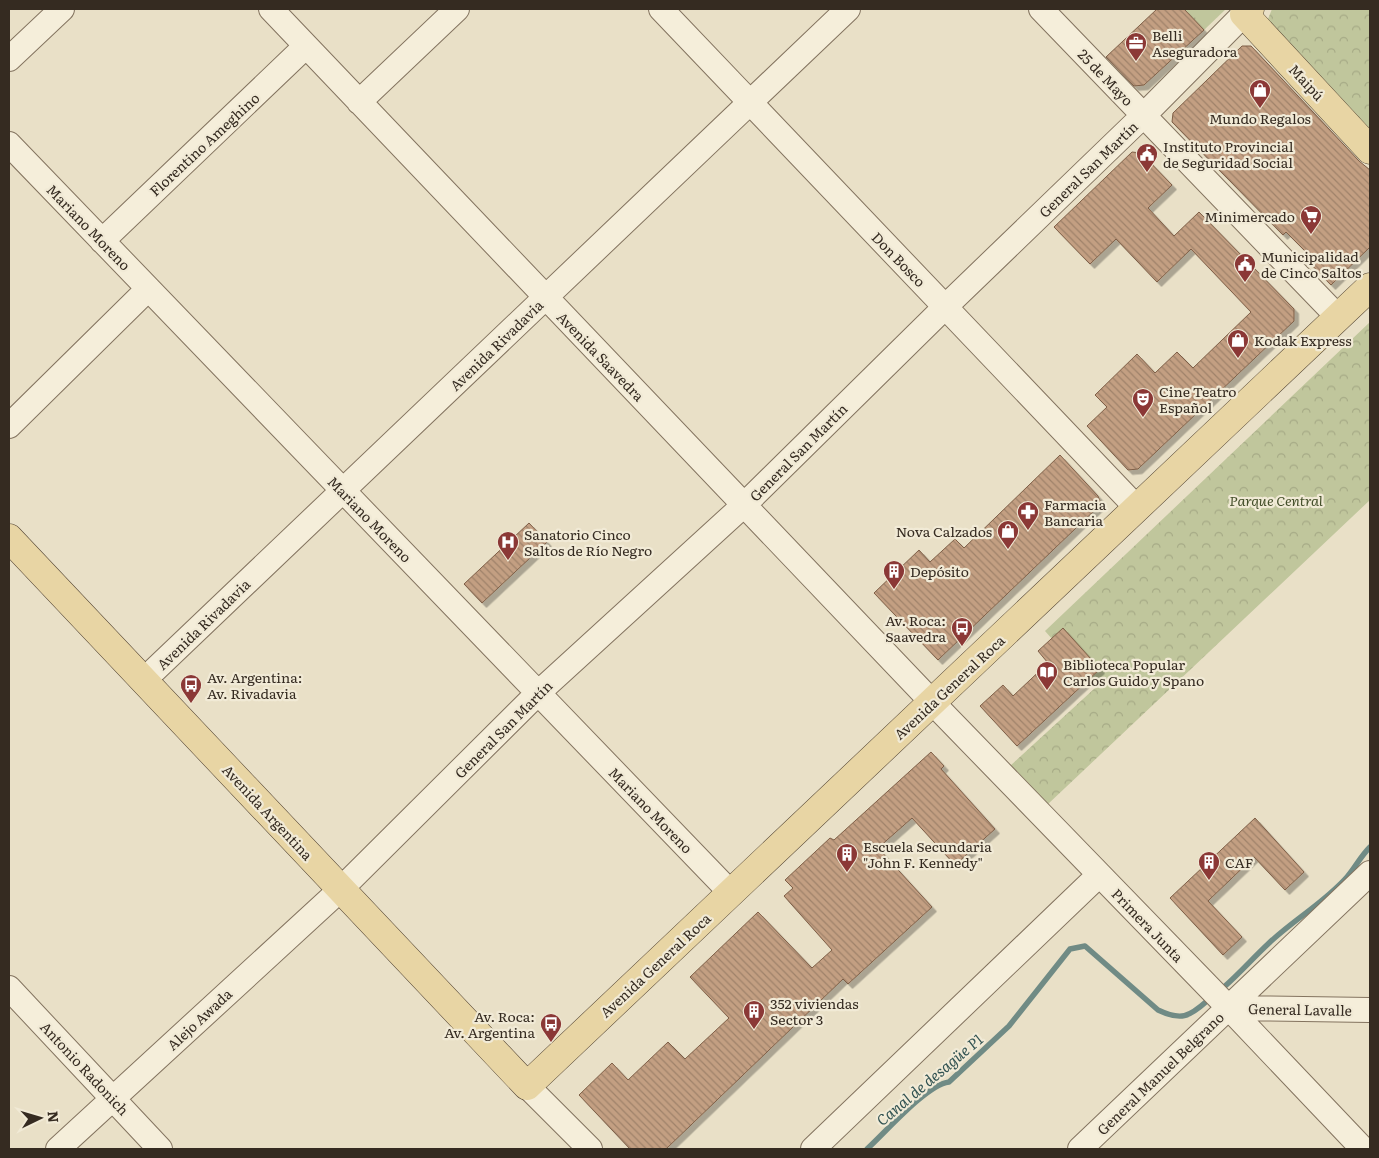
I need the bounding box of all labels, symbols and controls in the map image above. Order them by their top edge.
place label: Belli Aseguradora [1152,25,1238,61]
office icon: Belli Aseguradora [1124,31,1148,62]
street label: 25 de Mayo [1074,44,1138,110]
street label: Maipú [1285,59,1329,105]
shop icon: Mundo Regalos [1248,78,1272,109]
street label: Florentino Ameghino [145,88,263,200]
place label: Mundo Regalos [1209,108,1311,128]
street label: General San Martín [1034,116,1142,222]
place label: Instituto Provincial de Seguridad Social [1163,136,1294,172]
public building icon: Instituto Provincial de Seguridad Social [1135,142,1159,173]
street label: Mariano Moreno [43,179,135,275]
supermarket icon: Minimercado [1299,204,1323,235]
place label: Minimercado [1204,206,1295,226]
street label: Don Bosco [868,227,930,291]
place label: Municipalidad de Cinco Saltos [1261,246,1361,282]
public building icon: Municipalidad de Cinco Saltos [1233,252,1257,283]
street label: Avenida Rivadavia [445,295,547,395]
street label: Avenida Saavedra [553,307,649,406]
shop icon: Kodak Express [1226,328,1250,359]
place label: Kodak Express [1254,330,1351,350]
place label: Cine Teatro Español [1159,381,1237,417]
theatre icon: Cine Teatro Español [1131,387,1155,418]
street label: General San Martín [745,399,851,505]
street label: Mariano Moreno [324,471,416,567]
park label: Parque Central [1229,490,1323,510]
place label: Farmacia Bancaria [1044,494,1107,530]
pharmacy icon: Farmacia Bancaria [1016,500,1040,531]
shop icon: Nova Calzados [996,519,1020,550]
place label: Nova Calzados [896,521,992,541]
place label: Sanatorio Cinco Saltos de Río Negro [524,524,652,560]
hospital icon: Sanatorio Cinco Saltos de Río Negro [496,530,520,561]
building icon: Depósito [882,559,906,590]
place label: Depósito [910,561,969,581]
street label: Avenida Rivadavia [152,574,254,674]
place label: Av. Roca: Saavedra [885,610,946,646]
bus stop icon: Av. Roca: Saavedra [950,616,974,647]
street label: Avenida General Roca [889,630,1009,744]
place label: Biblioteca Popular Carlos Guido y Spano [1063,654,1204,690]
library icon: Biblioteca Popular Carlos Guido y Spano [1035,660,1059,691]
place label: Av. Argentina: Av. Rivadavia [207,667,302,703]
bus stop icon: Av. Argentina: Av. Rivadavia [179,673,203,704]
street label: General San Martín [450,676,556,782]
street label: Avenida Argentina [218,760,318,865]
street label: Mariano Moreno [605,762,697,858]
place label: Escuela Secundaria "John F. Kennedy" [863,836,992,872]
building icon: Escuela Secundaria "John F. Kennedy" [835,842,859,873]
building icon: CAF [1197,850,1221,881]
place label: CAF [1225,852,1254,872]
street label: Primera Junta [1108,884,1189,967]
street label: Avenida General Roca [595,908,715,1022]
street label: Alejo Awada [162,983,236,1054]
place label: 352 viviendas Sector 3 [770,993,858,1029]
street label: General Lavalle [1248,998,1352,1020]
building icon: 352 viviendas Sector 3 [742,999,766,1030]
place label: Av. Roca: Av. Argentina [444,1006,535,1042]
street label: General Manuel Belgrano [1092,1007,1228,1139]
bus stop icon: Av. Roca: Av. Argentina [539,1012,563,1043]
street label: Antonio Radonich [36,1017,134,1119]
water label: Canal de desagüe P1 [871,1027,987,1130]
north arrow [15,1093,65,1143]
text: N [43,1110,64,1124]

